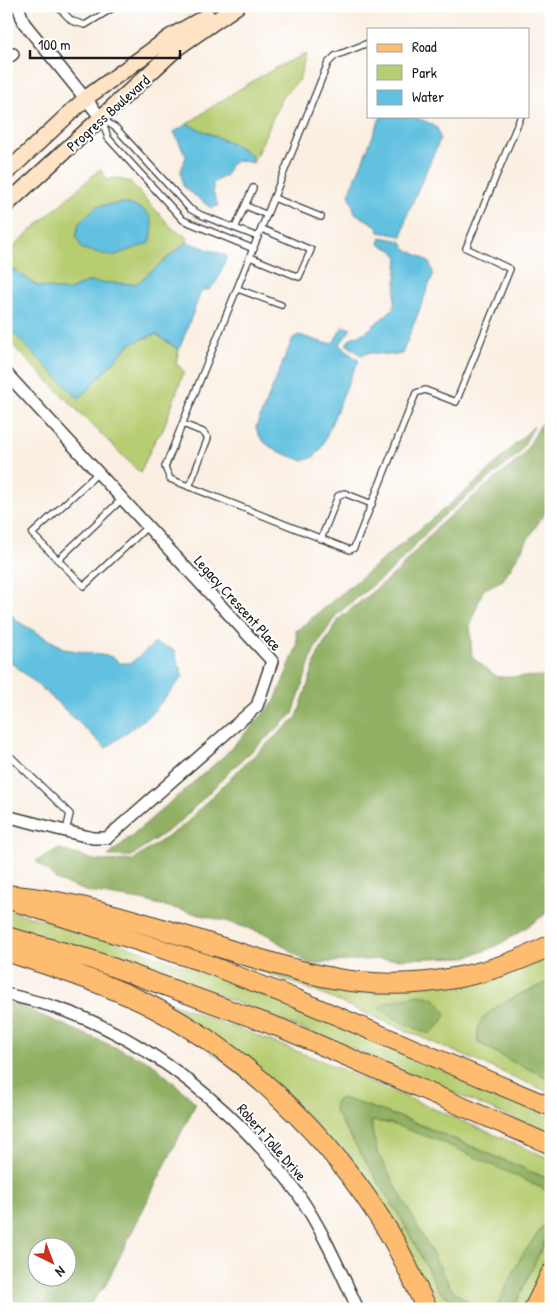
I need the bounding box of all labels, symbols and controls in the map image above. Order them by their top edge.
scale bar [30,28,180,60]
legend [367,28,530,118]
text: 100 m [38,34,71,55]
text: Road [412,36,437,57]
text: Park [412,62,437,83]
street label: Progress Boulevard [62,70,154,156]
text: Water [412,86,444,107]
street label: Legacy Crescent Place [190,551,286,655]
street label: Robert Tolle Drive [232,1099,312,1185]
north arrow [28,1238,78,1288]
text: N [52,1262,70,1282]

